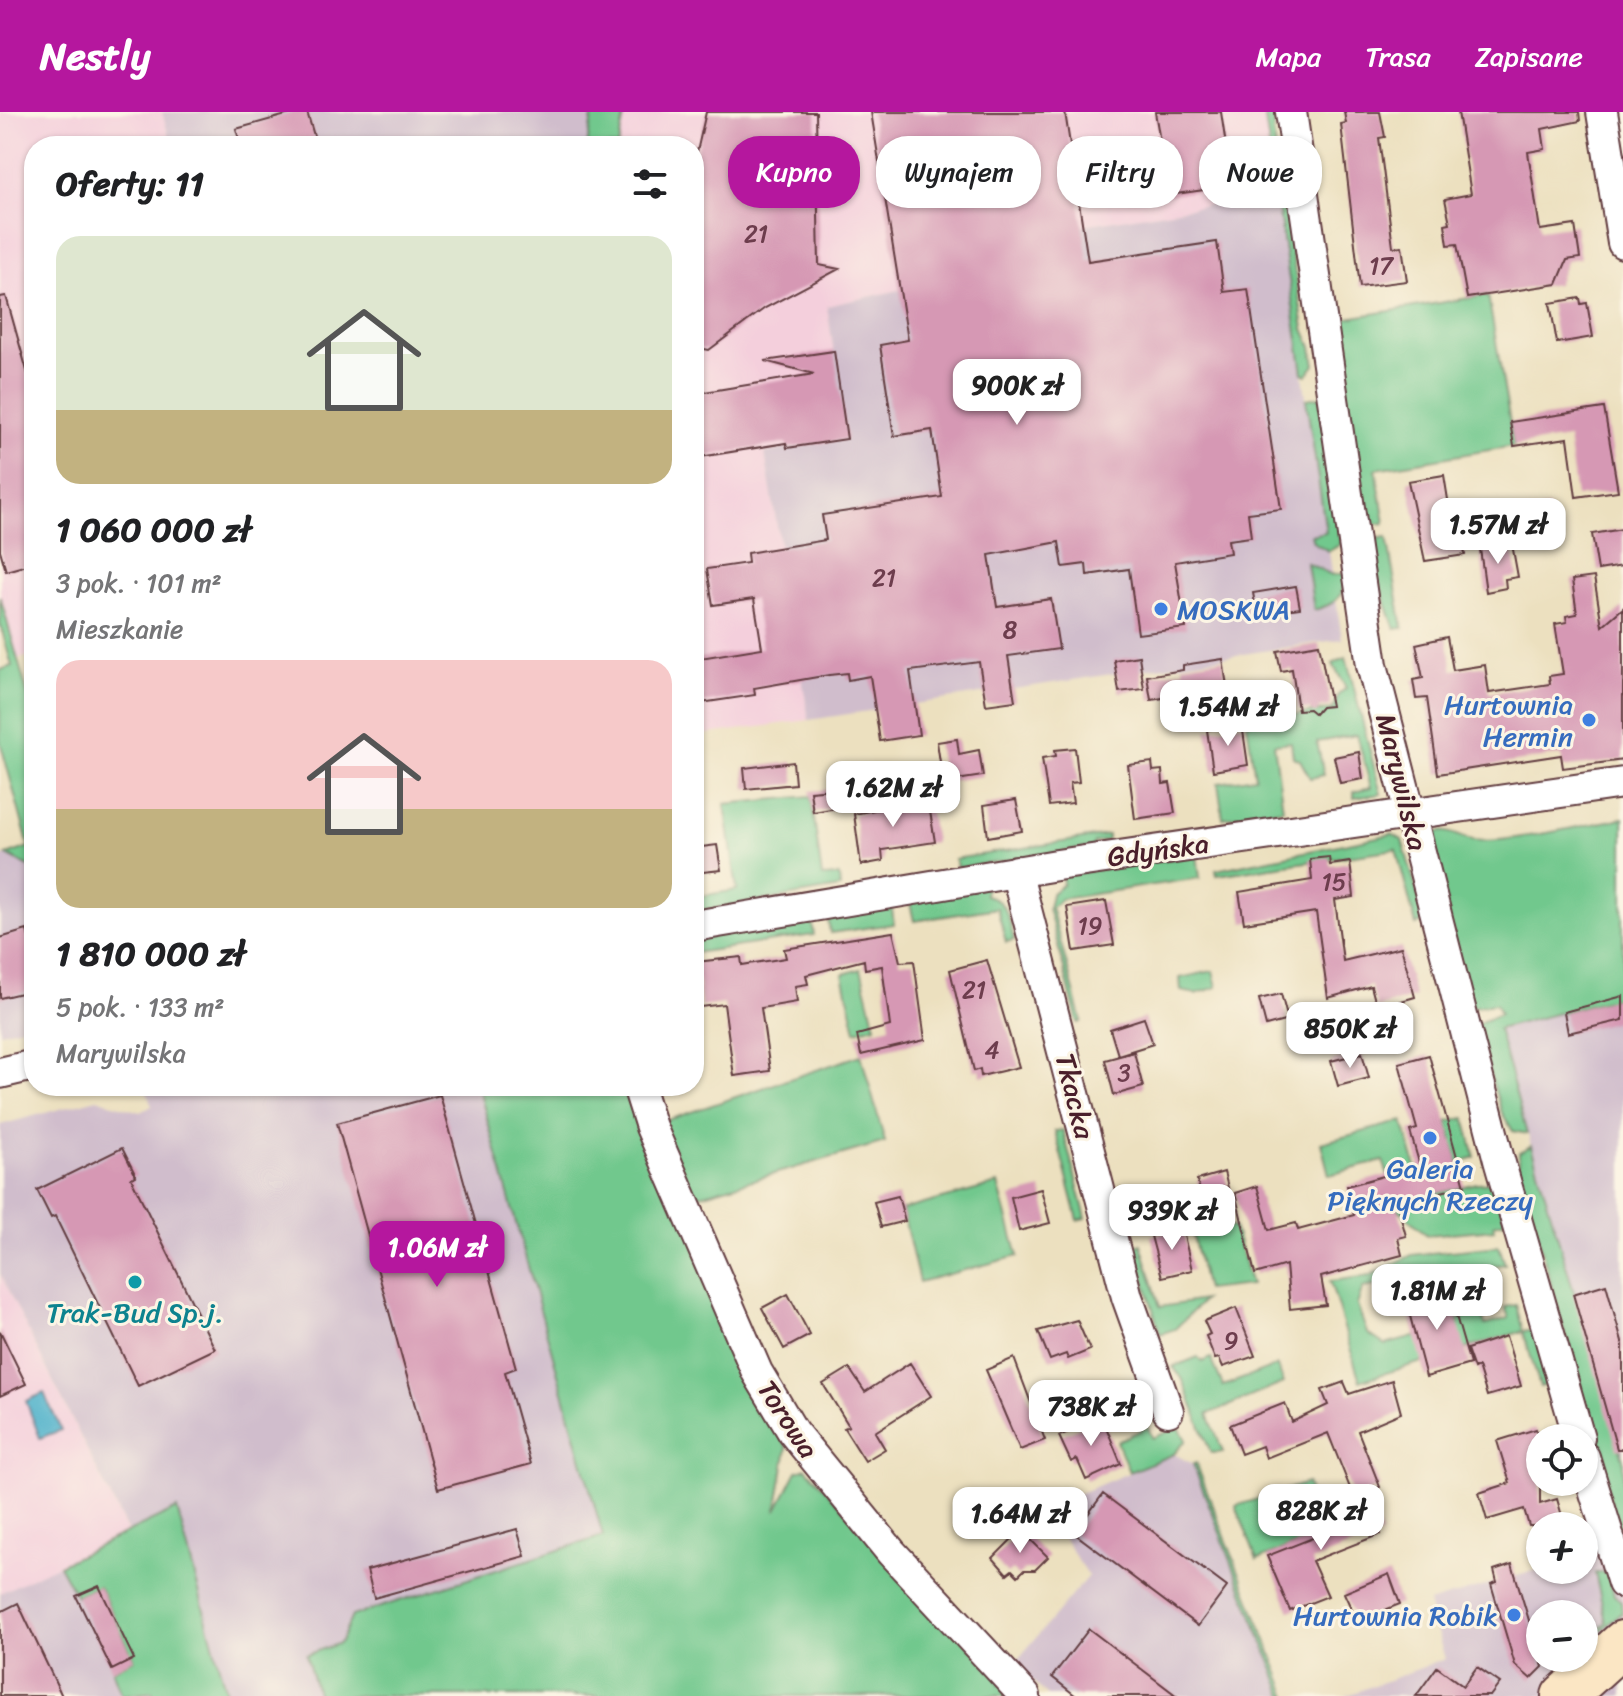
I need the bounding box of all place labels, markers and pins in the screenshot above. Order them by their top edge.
pin: 900K zł [943,359,1091,427]
pin: 1.57M zł [1415,498,1581,566]
place label: MOSKWA [1177,585,1290,634]
marker: MOSKWA [1152,600,1170,618]
pin: 1.54M zł [1145,680,1311,748]
place label: Hurtownia Hermin [1444,680,1573,761]
marker: Hurtownia Hermin [1580,711,1598,729]
pin: 1.62M zł [810,761,976,829]
pin: 850K zł [1276,1002,1424,1070]
marker: Galeria Pięknych Rzeczy [1421,1129,1439,1147]
place label: Galeria Pięknych Rzeczy [1327,1144,1533,1225]
pin: 939K zł [1098,1184,1246,1252]
pin: 1.06M zł [354,1221,520,1289]
pin: 1.81M zł [1354,1264,1520,1332]
marker: Trak-Bud Sp.j. [126,1273,144,1291]
place label: Trak-Bud Sp.j. [46,1288,224,1337]
pin: 738K zł [1017,1380,1165,1448]
pin: 828K zł [1247,1484,1395,1552]
pin: 1.64M zł [937,1487,1103,1555]
place label: Hurtownia Robik [1293,1591,1498,1640]
marker: Hurtownia Robik [1505,1606,1523,1624]

